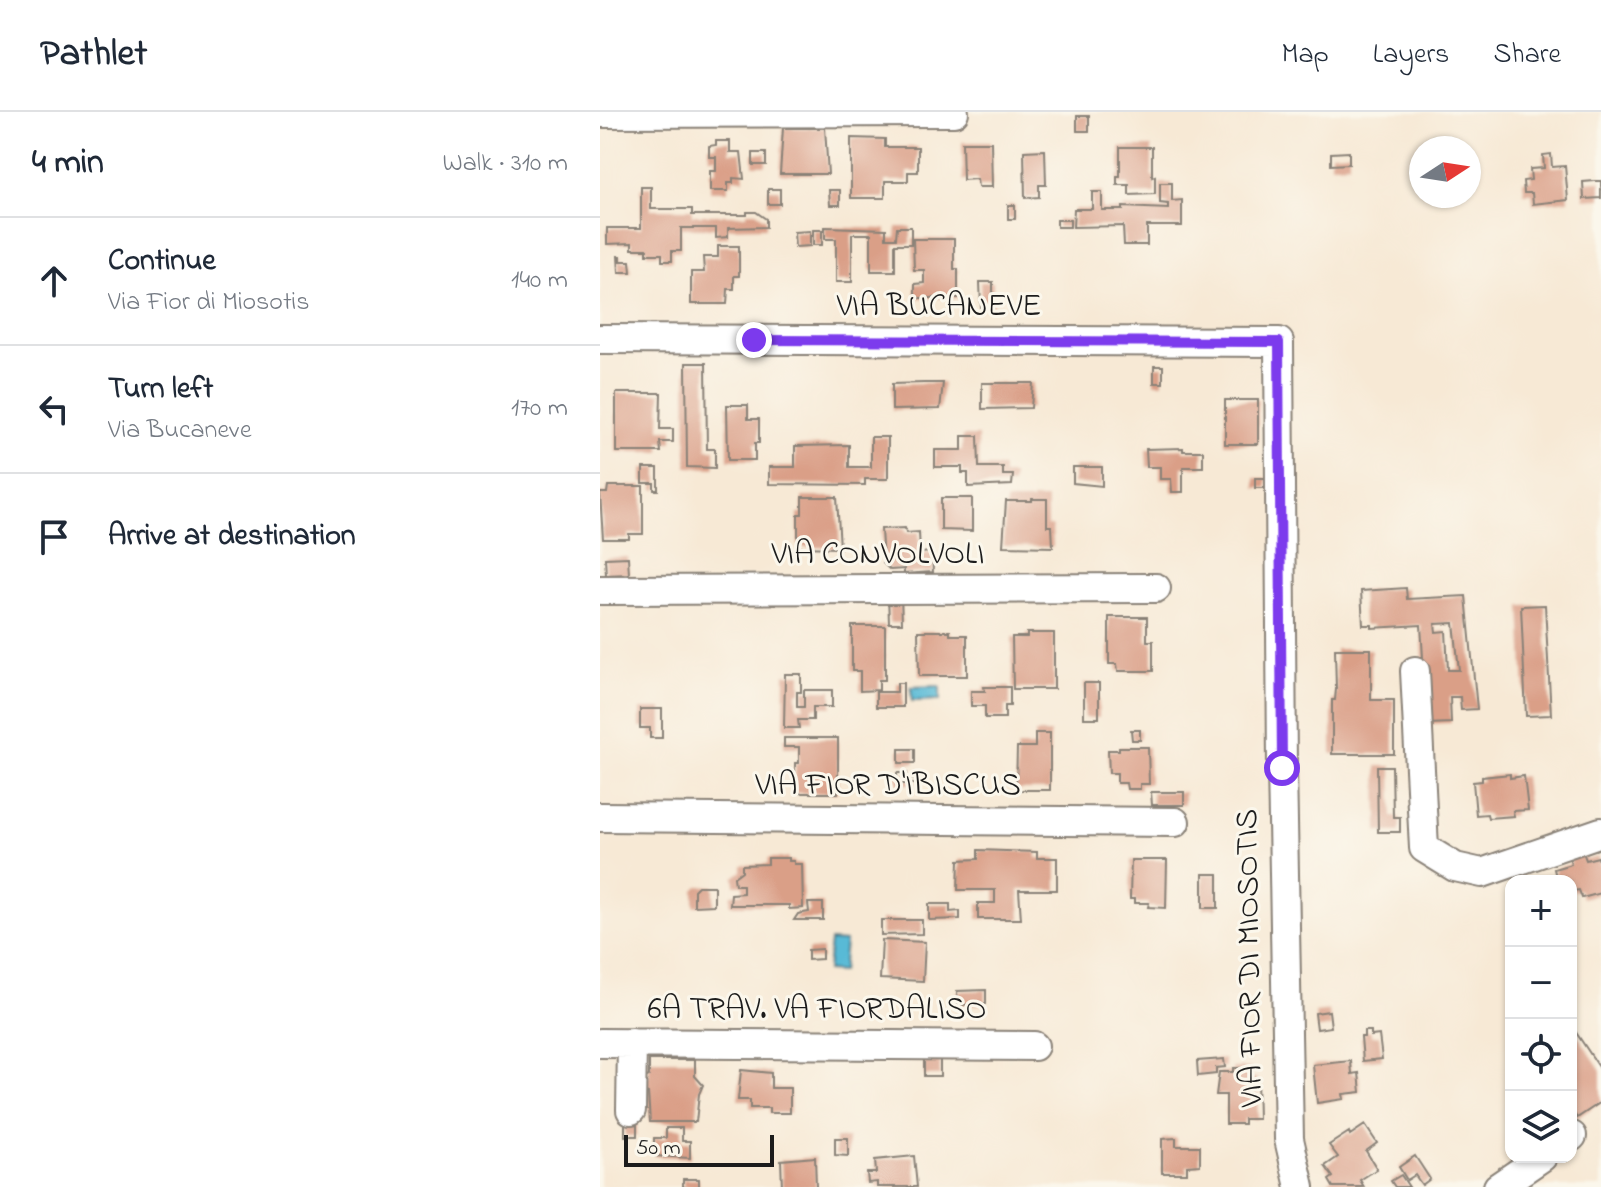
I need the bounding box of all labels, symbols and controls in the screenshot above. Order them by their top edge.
text: Pathlet [40,27,147,83]
text: Map [1281,35,1329,76]
text: Layers [1373,35,1449,76]
text: Share [1493,35,1561,76]
north arrow [1409,136,1481,208]
text: 4 min [32,139,104,189]
text: Walk · 310 m [443,145,568,183]
text: Continue [108,240,216,284]
icon: ahead [32,259,76,303]
text: 140 m [511,262,568,300]
text: Via Fior di Miosotis [108,284,310,322]
street label: VIA BUCANEVE [836,284,1041,331]
route end [736,322,772,358]
text: Turn left [108,368,213,412]
icon: left [32,387,76,431]
text: 170 m [511,390,568,428]
text: Via Bucaneve [108,412,252,450]
icon: arrive [32,515,76,559]
text: Arrive at destination [108,515,356,559]
street label: VIA CONVOLVOLI [771,532,984,579]
route start [1264,750,1300,786]
street label: VIA FIOR D'IBISCUS [754,763,1021,810]
street label: VIA FIOR DI MIOSOTIS [1225,808,1277,1109]
map controls [1505,875,1577,1163]
button: + [1505,875,1577,947]
button: − [1505,947,1577,1019]
street label: 6A TRAV. VA FIORDALISO [647,987,987,1034]
button: locate [1505,1019,1577,1091]
button: layers [1505,1091,1577,1163]
scale bar [624,1131,774,1167]
text: 50 m [636,1133,681,1165]

